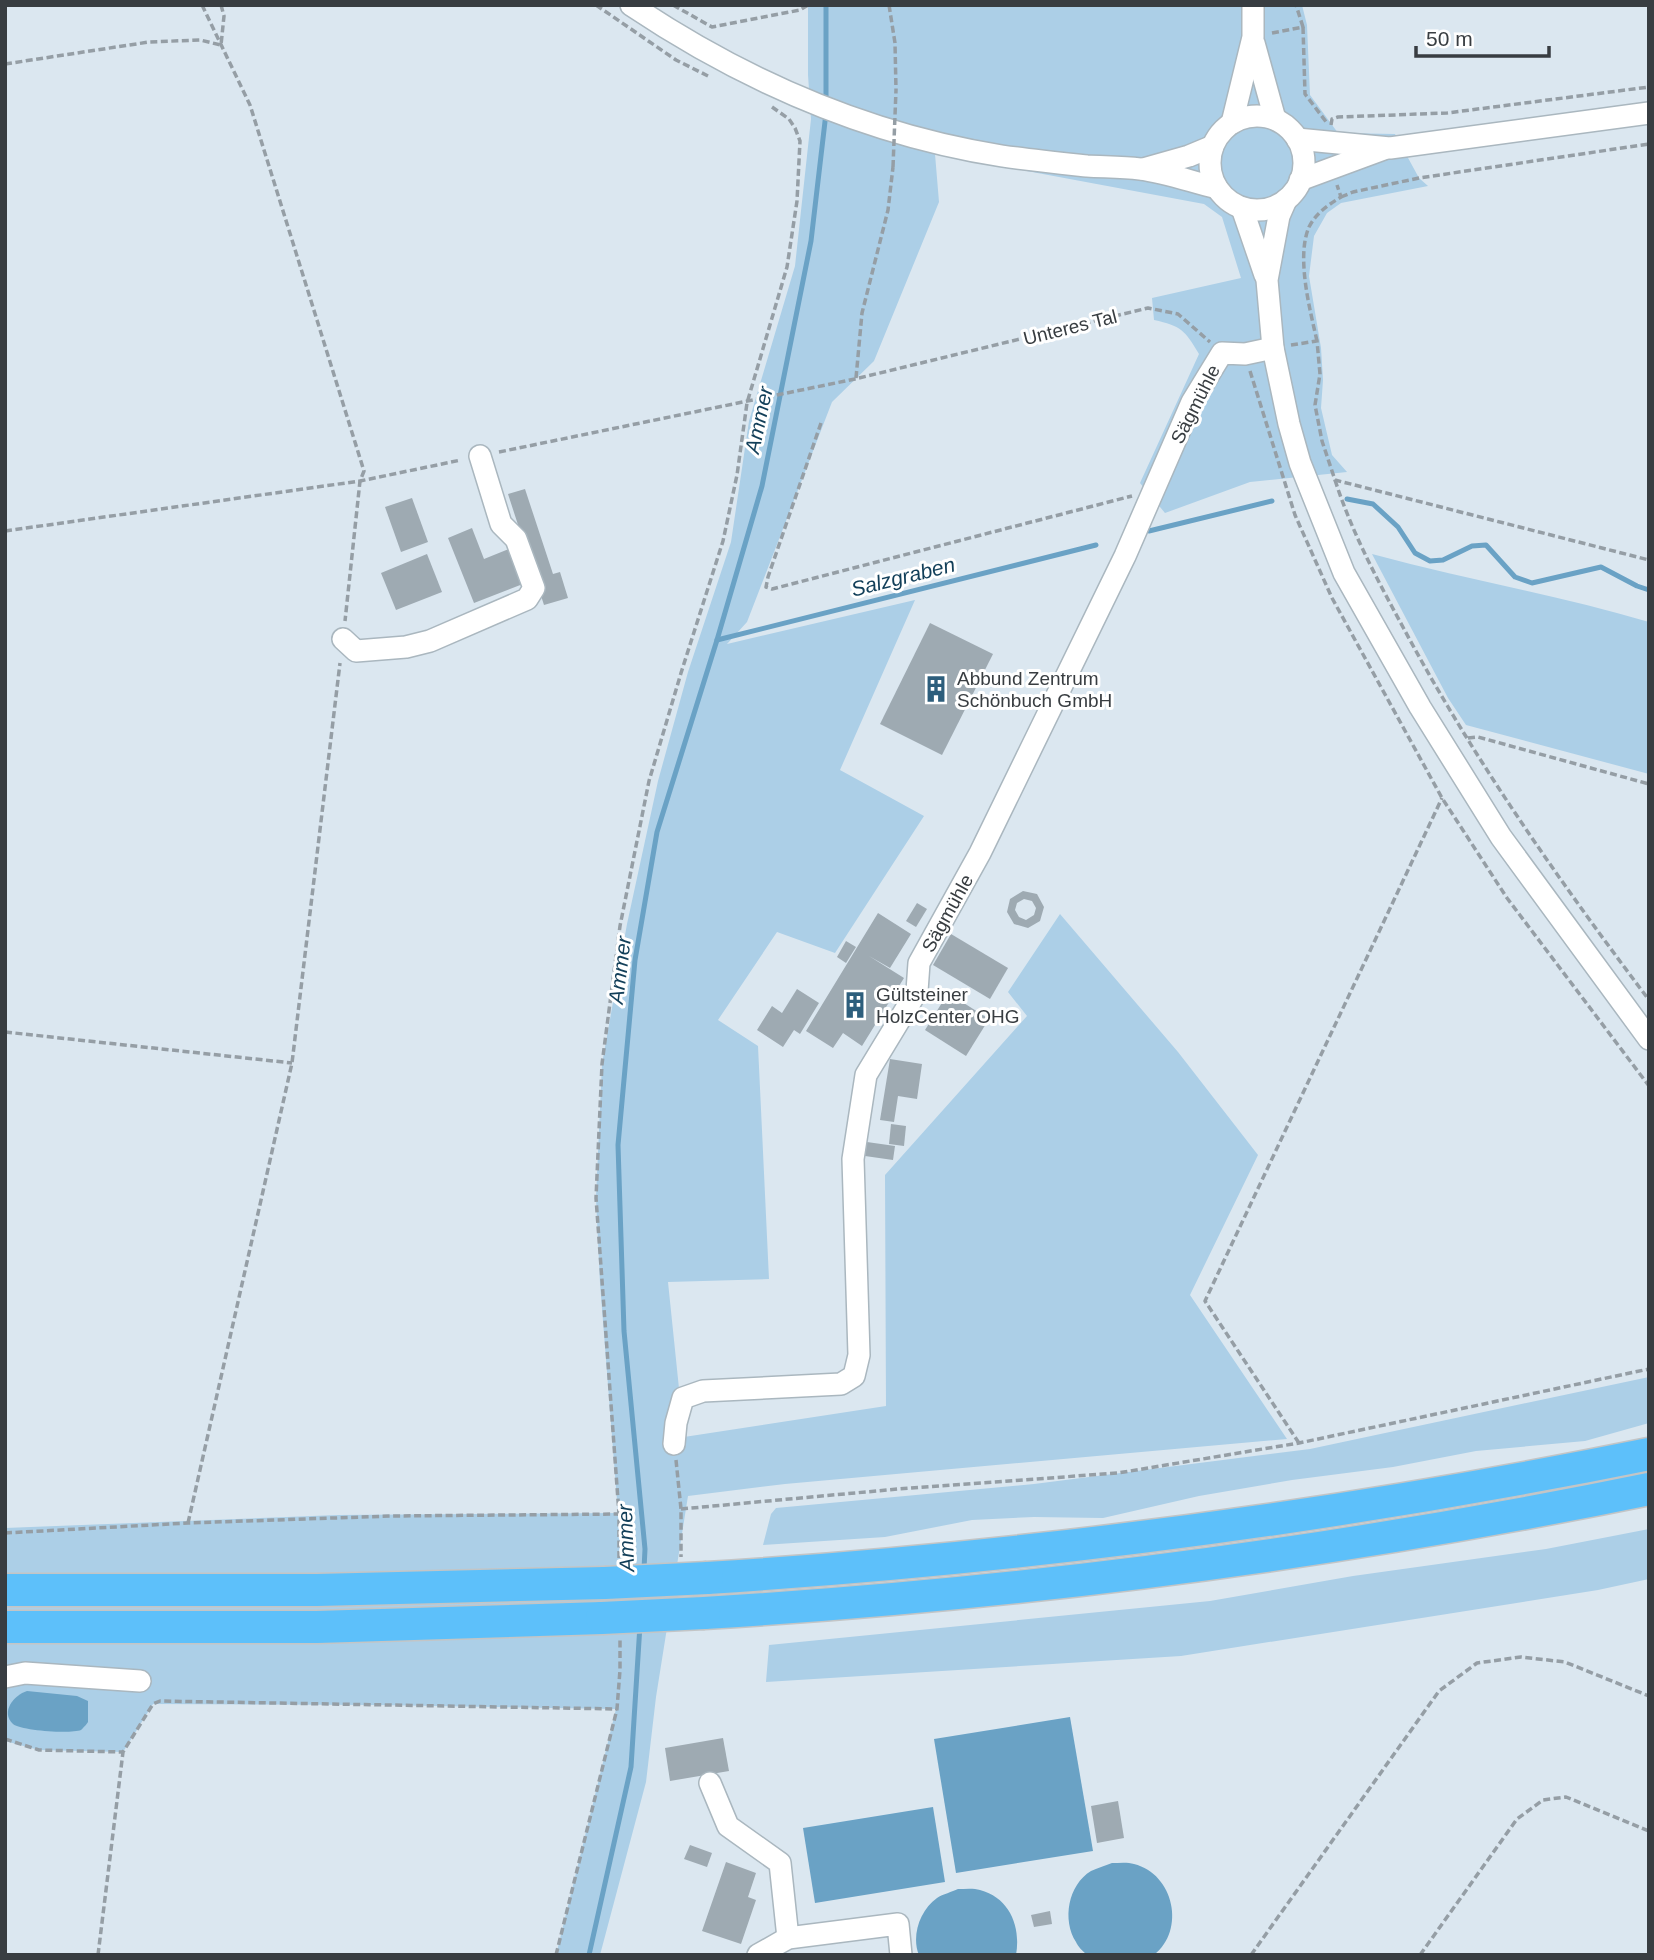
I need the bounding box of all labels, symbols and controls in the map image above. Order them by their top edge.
scale bar [1416,14,1549,58]
text: 50 m [1426,27,1473,50]
street label: Unteres Tal [1021,306,1119,349]
street label: Sägmühle [1167,361,1224,447]
water label: Ammer [740,383,777,457]
water label: Salzgraben [849,553,957,601]
place label: Abbund Zentrum Schönbuch GmbH [957,668,1112,711]
building icon: Abbund Zentrum Schönbuch GmbH [921,674,951,704]
street label: Sägmühle [918,871,977,956]
water label: Ammer [604,934,635,1007]
place label: Gültsteiner HolzCenter OHG [876,984,1020,1027]
building icon: Gültsteiner HolzCenter OHG [840,990,870,1020]
water label: Ammer [613,1503,638,1574]

